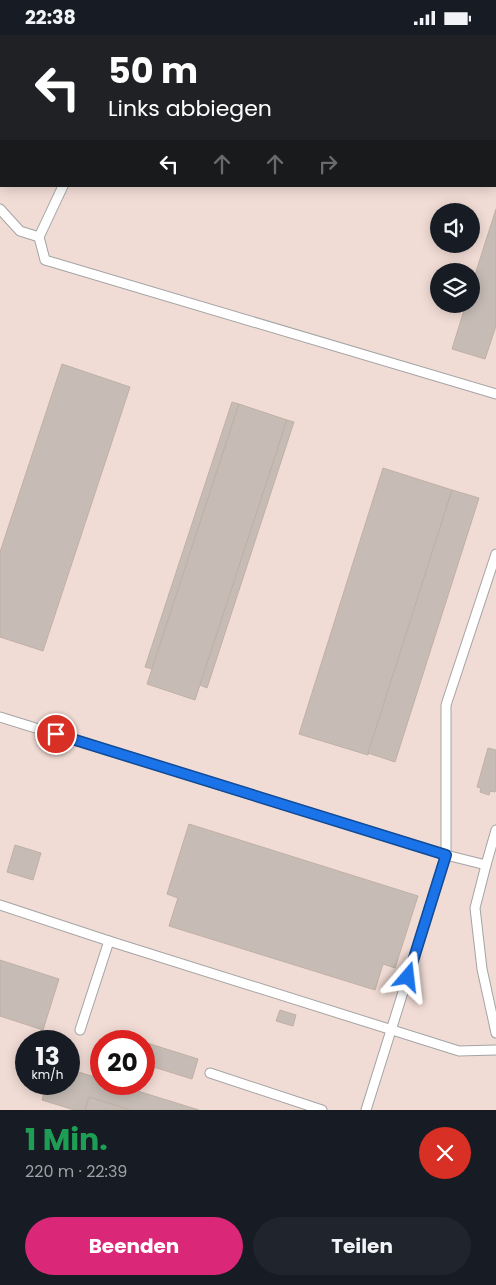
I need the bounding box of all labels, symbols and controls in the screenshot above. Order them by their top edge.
text: 22:38 [25,4,76,31]
text: 50 m [108,46,198,95]
icon: left [25,55,90,120]
text: Links abbiegen [108,93,272,124]
icon: left [155,150,183,178]
icon: ahead [208,150,236,178]
icon: ahead [261,150,289,178]
icon: right [314,150,342,178]
map controls [430,203,480,313]
button: sound [430,203,480,253]
button: layers [430,263,480,313]
pin [35,713,77,755]
icon: arrive [42,720,70,748]
position arrow [381,950,433,1002]
speed limit sign: 20 [90,1030,155,1095]
text: 13 [35,1039,60,1074]
text: km/h [32,1066,63,1083]
text: 1 Min. [25,1118,108,1161]
button: close [419,1127,471,1179]
text: 220 m · 22:39 [25,1160,127,1183]
button: Beenden [25,1217,243,1275]
button: Teilen [253,1217,471,1275]

